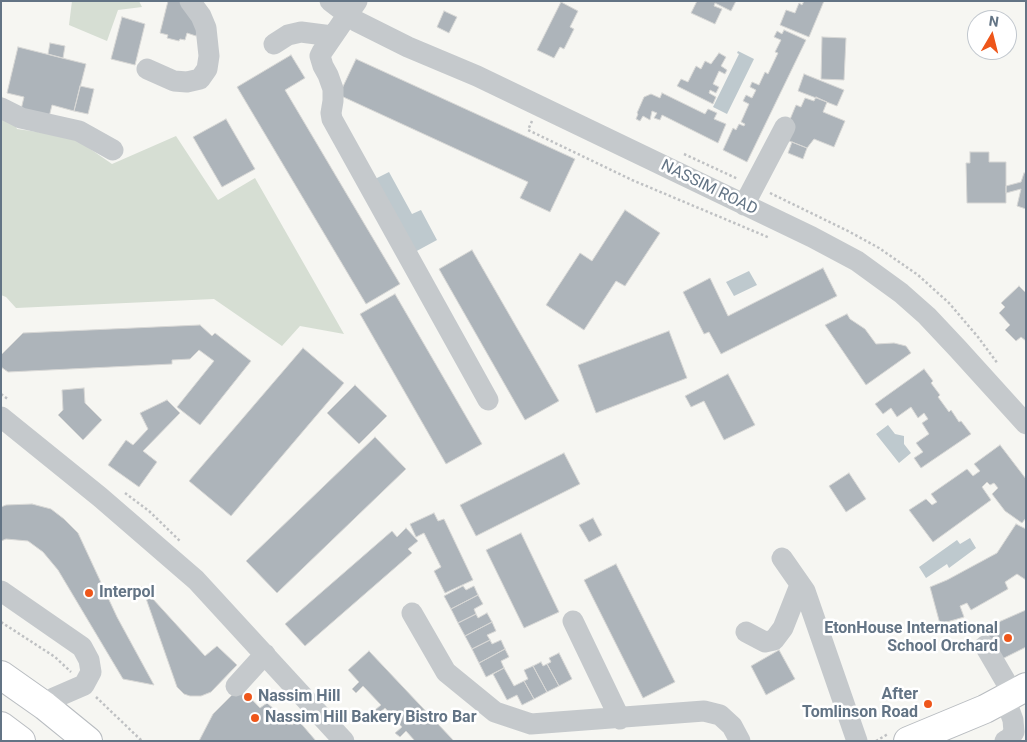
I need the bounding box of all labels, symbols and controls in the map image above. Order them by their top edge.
north arrow [967,10,1017,60]
text: N [988,13,1000,30]
street label: NASSIM ROAD [658,156,760,220]
place label: Interpol [99,583,155,603]
marker: Interpol [83,587,95,599]
place label: EtonHouse International School Orchard [824,619,998,657]
marker: EtonHouse International School Orchard [1002,632,1014,644]
place label: After Tomlinson Road [802,685,918,723]
place label: Nassim Hill [258,687,340,707]
marker: Nassim Hill [242,691,254,703]
marker: After Tomlinson Road [922,698,934,710]
place label: Nassim Hill Bakery Bistro Bar [265,708,477,728]
marker: Nassim Hill Bakery Bistro Bar [249,712,261,724]

